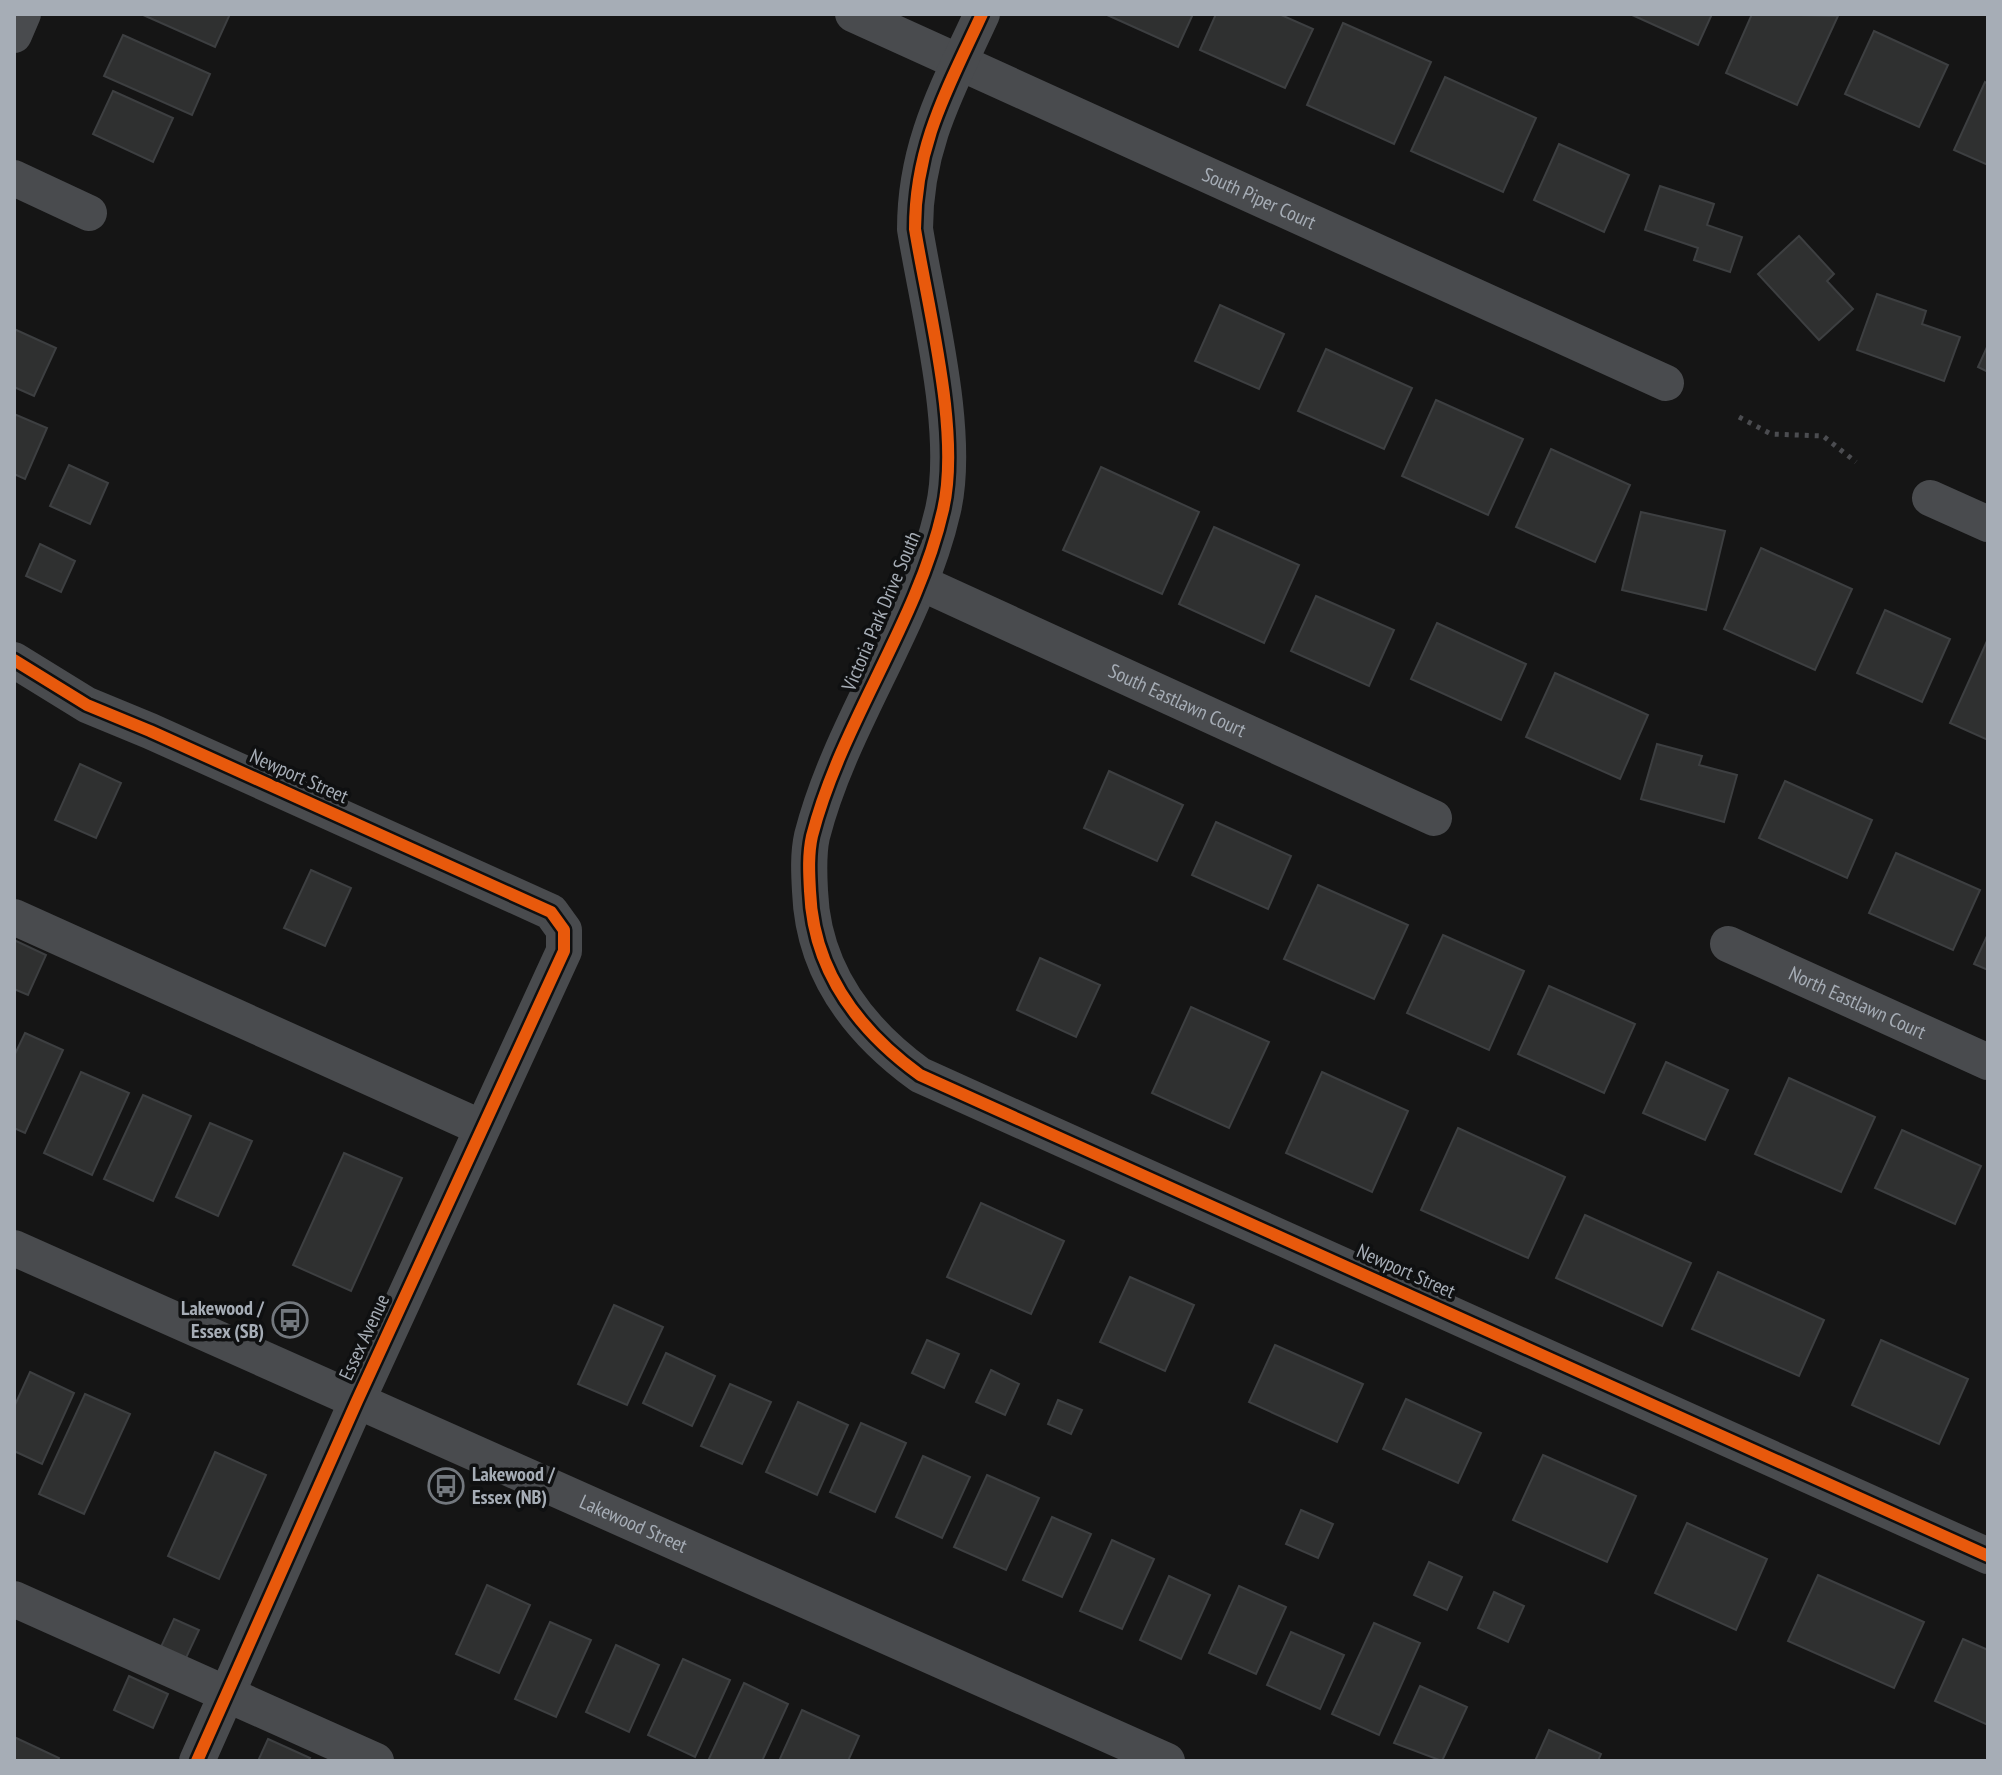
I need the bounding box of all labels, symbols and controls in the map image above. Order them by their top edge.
street label: South Piper Court [1198,161,1320,236]
street label: Victoria Park Drive South [835,527,926,696]
street label: South Eastlawn Court [1104,658,1250,743]
street label: Newport Street [246,743,353,809]
street label: North Eastlawn Court [1785,960,1930,1045]
street label: Newport Street [1353,1238,1460,1304]
street label: Essex Avenue [333,1290,395,1384]
place label: Lakewood / Essex (SB) [181,1295,265,1344]
bus stop icon: Lakewood / Essex (SB) [271,1301,309,1339]
place label: Lakewood / Essex (NB) [472,1461,556,1510]
bus stop icon: Lakewood / Essex (NB) [427,1467,465,1505]
street label: Lakewood Street [576,1488,692,1559]

